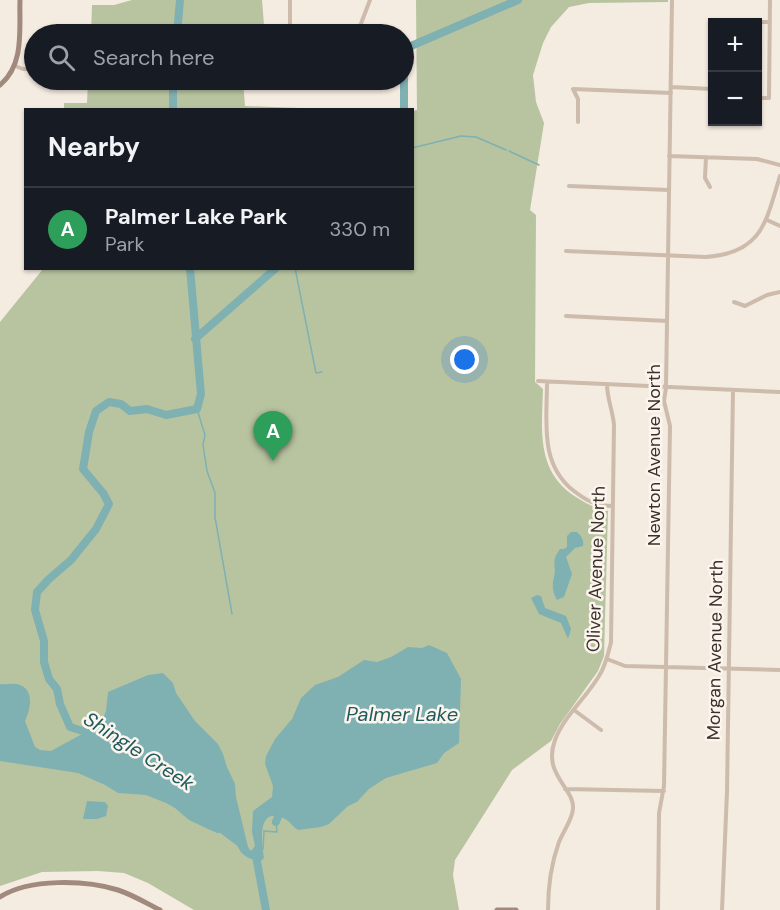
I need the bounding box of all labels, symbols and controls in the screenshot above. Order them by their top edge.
map controls [708,18,762,126]
button: + [708,18,762,72]
search box [24,24,414,90]
icon: search [45,41,78,74]
text: Search here [93,43,214,72]
button: − [708,72,762,126]
text: Nearby [48,130,140,164]
text: Palmer Lake Park [105,202,287,231]
text: A [60,216,75,242]
text: 330 m [330,216,390,242]
text: Park [105,231,145,257]
your location [450,345,479,374]
street label: Newton Avenue North [642,364,666,546]
pin: A [254,412,292,461]
street label: Oliver Avenue North [581,486,611,652]
street label: Morgan Avenue North [701,560,729,740]
water label: Palmer Lake [346,701,458,727]
water label: Shingle Creek [79,706,200,797]

